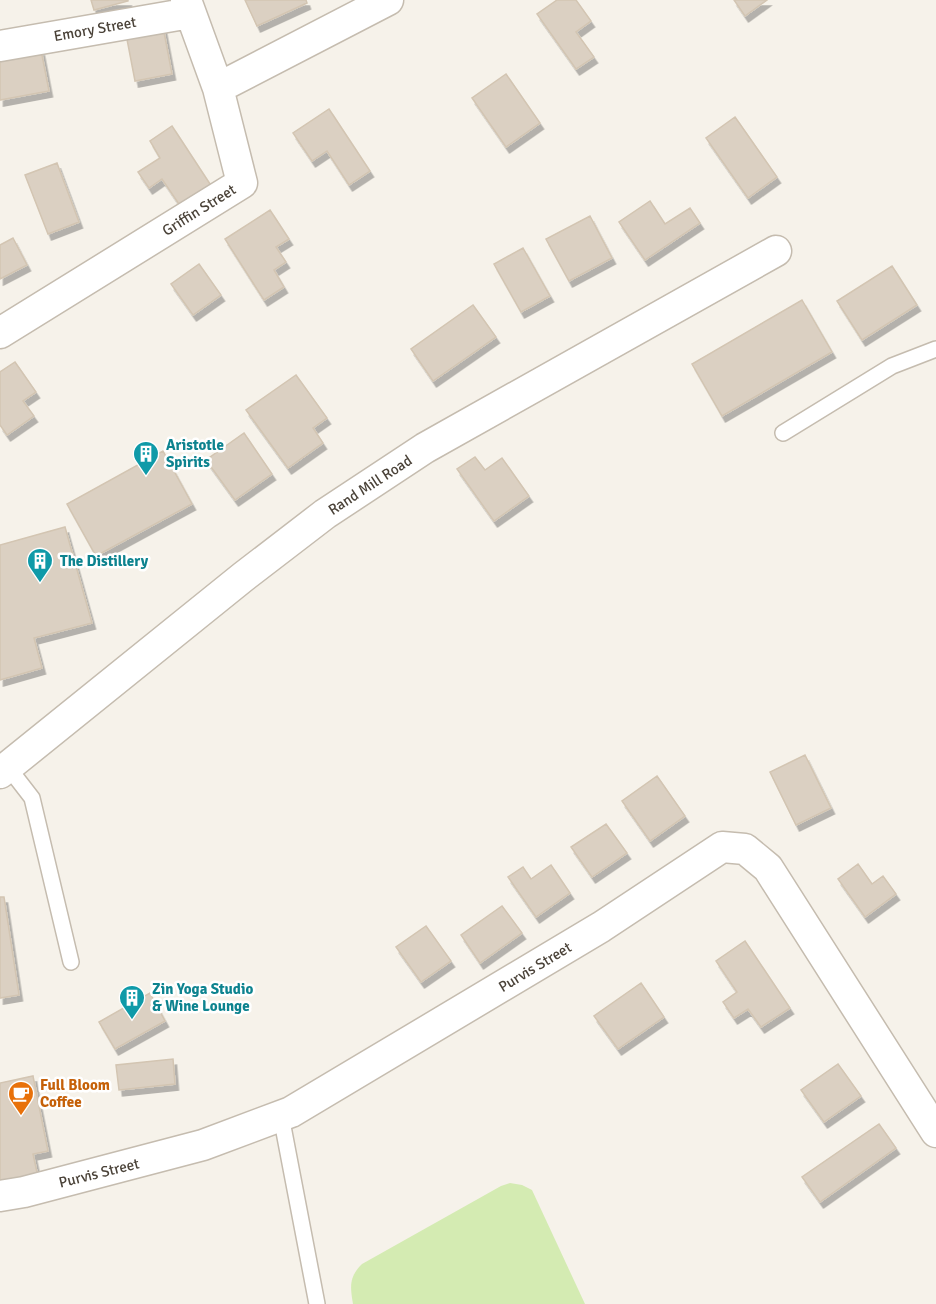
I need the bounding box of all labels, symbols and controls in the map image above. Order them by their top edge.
street label: Emory Street [52,13,138,45]
street label: Griffin Street [159,180,239,240]
place label: Aristotle Spirits [166,436,224,471]
building icon: Aristotle Spirits [131,439,161,477]
street label: Rand Mill Road [325,451,415,519]
building icon: The Distillery [25,546,55,584]
place label: The Distillery [60,552,149,570]
street label: Purvis Street [495,938,575,996]
place label: Zin Yoga Studio & Wine Lounge [152,980,253,1015]
building icon: Zin Yoga Studio & Wine Lounge [117,983,147,1021]
place label: Full Bloom Coffee [40,1076,110,1111]
cafe icon: Full Bloom Coffee [6,1079,36,1117]
street label: Purvis Street [57,1154,141,1192]

